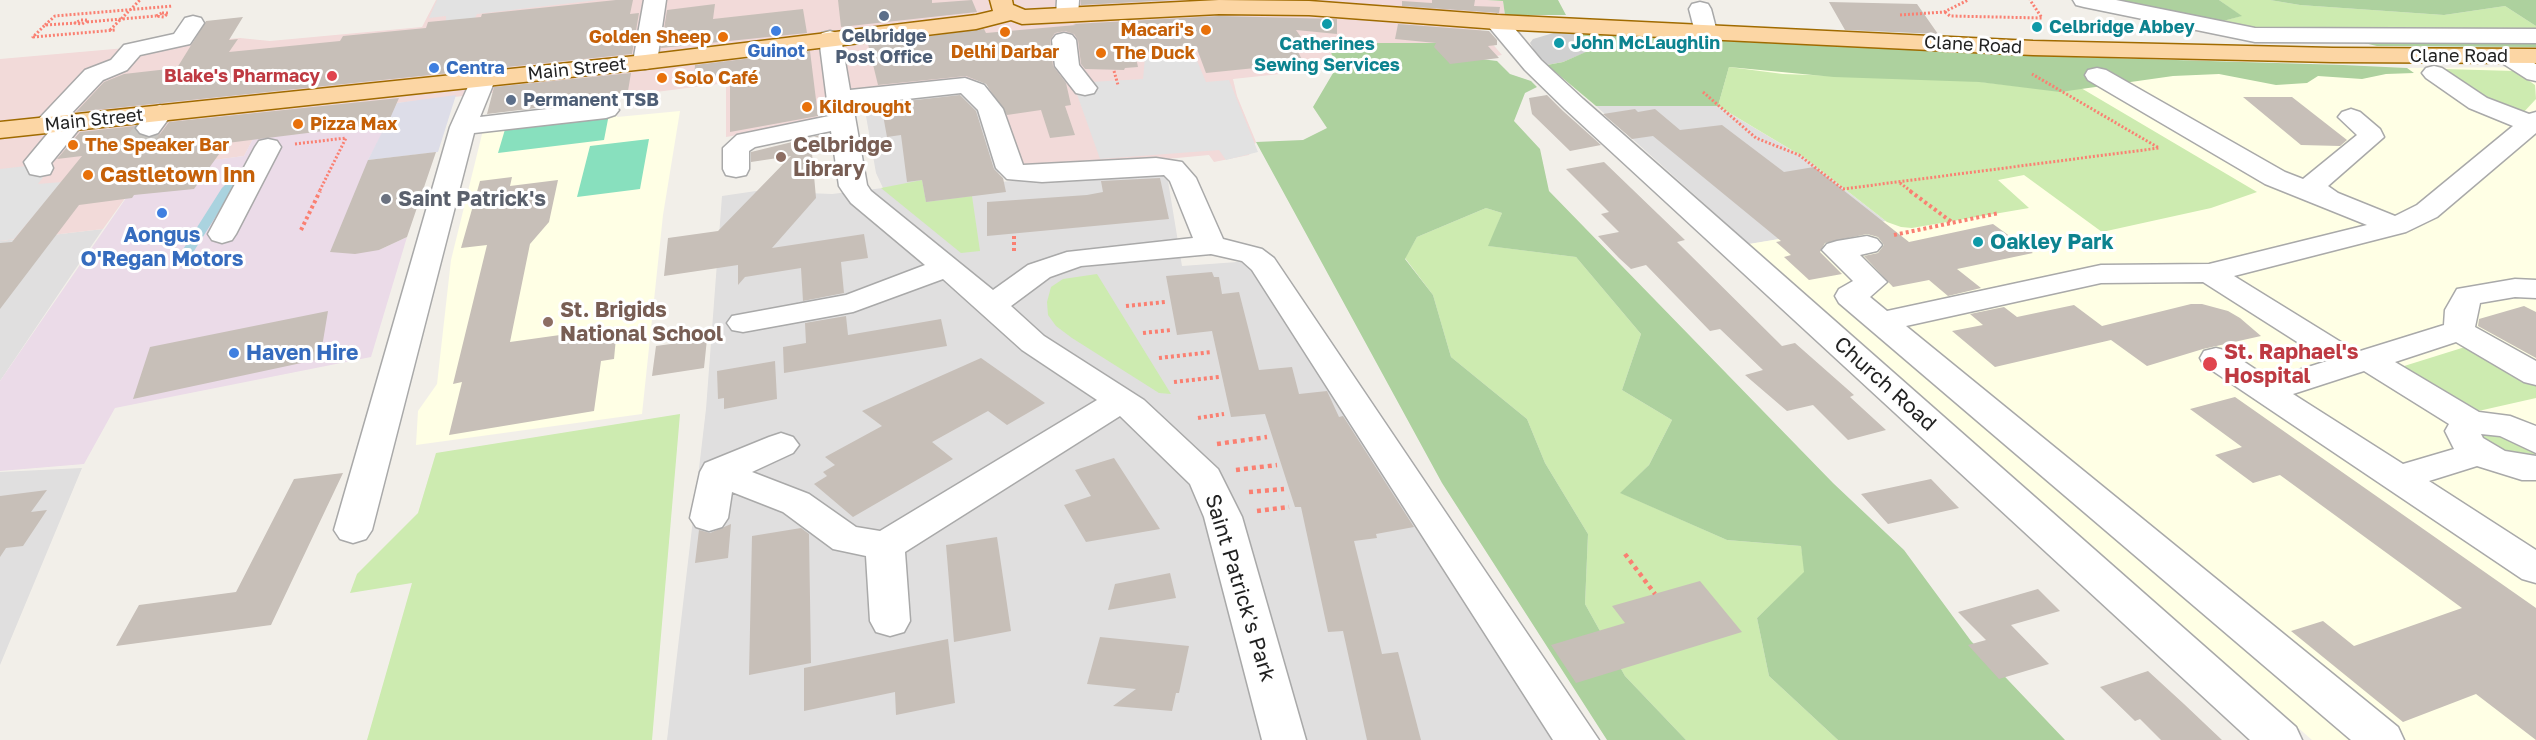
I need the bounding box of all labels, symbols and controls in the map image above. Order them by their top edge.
marker: Celbridge Post Office [877,9,891,23]
place label: Celbridge Abbey [2049,16,2195,38]
marker: Catherines Sewing Services [1320,17,1334,31]
place label: Macari's [1120,19,1194,41]
marker: Celbridge Abbey [2030,20,2044,34]
marker: Macari's [1199,23,1213,37]
marker: Guinot [769,24,783,38]
place label: Celbridge Post Office [835,25,933,68]
marker: Delhi Darbar [998,25,1012,39]
place label: Golden Sheep [589,26,711,48]
marker: Golden Sheep [716,30,730,44]
place label: John McLaughlin [1571,32,1720,54]
street label: Clane Road [1923,32,2023,58]
place label: Catherines Sewing Services [1254,33,1400,76]
marker: John McLaughlin [1552,36,1566,50]
place label: Guinot [747,40,805,62]
place label: Delhi Darbar [951,41,1059,63]
place label: The Duck [1113,42,1195,64]
street label: Clane Road [2410,45,2508,67]
marker: The Duck [1094,46,1108,60]
street label: Main Street [526,53,628,85]
place label: Centra [446,57,505,79]
marker: Centra [427,61,441,75]
place label: Blake's Pharmacy [164,65,320,87]
place label: Solo Café [674,67,758,89]
marker: Blake's Pharmacy [325,69,339,83]
marker: Solo Café [655,71,669,85]
place label: Permanent TSB [523,89,659,111]
marker: Permanent TSB [504,93,518,107]
place label: Kildrought [819,96,911,118]
marker: Kildrought [800,100,814,114]
street label: Main Street [43,104,145,136]
place label: Pizza Max [310,113,397,135]
marker: Pizza Max [291,117,305,131]
place label: Celbridge Library [793,132,892,182]
place label: The Speaker Bar [85,134,229,156]
marker: The Speaker Bar [66,138,80,152]
marker: Celbridge Library [774,150,788,164]
place label: Castletown Inn [100,162,255,188]
marker: Castletown Inn [81,168,95,182]
place label: Saint Patrick's [398,186,546,212]
marker: Saint Patrick's [379,192,393,206]
marker: Aongus O'Regan Motors [155,206,169,220]
place label: Aongus O'Regan Motors [80,222,244,272]
place label: Oakley Park [1990,229,2114,255]
marker: Oakley Park [1971,235,1985,249]
place label: St. Brigids National School [560,297,723,347]
marker: St. Brigids National School [541,315,555,329]
street label: Church Road [1829,331,1941,437]
place label: St. Raphael's Hospital [2224,339,2359,389]
place label: Haven Hire [246,340,358,366]
marker: Haven Hire [227,346,241,360]
marker: St. Raphael's Hospital [2201,355,2219,373]
street label: Saint Patrick's Park [1199,491,1281,685]

